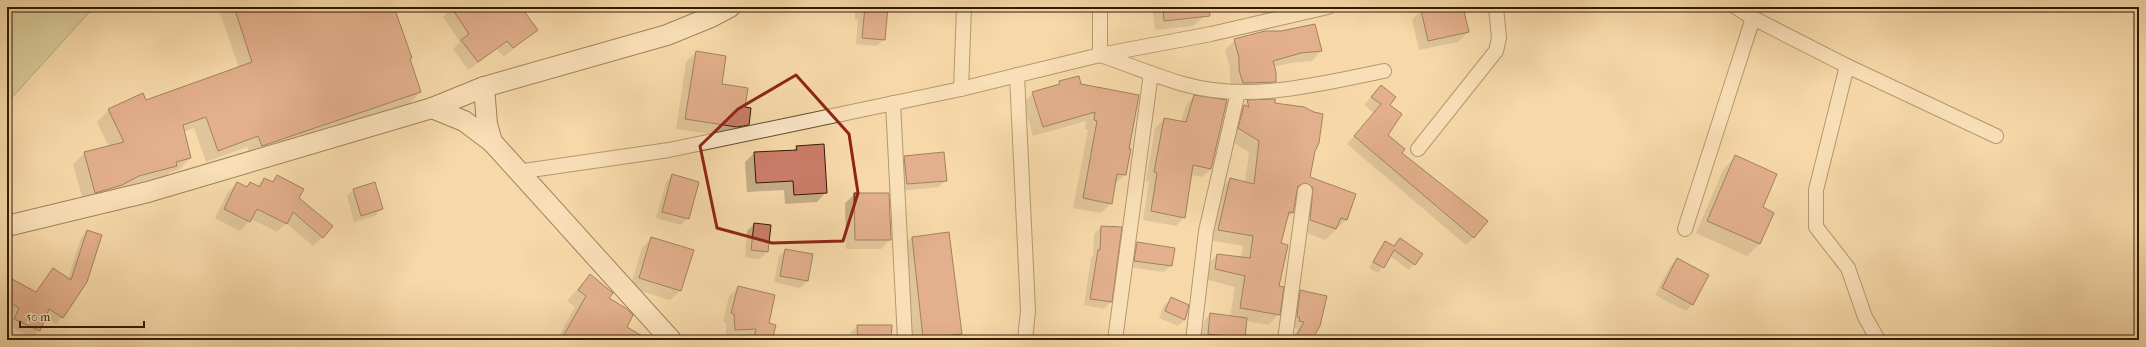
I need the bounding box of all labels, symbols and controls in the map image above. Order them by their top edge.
scale bar [20,303,144,329]
text: 50 m [26,310,50,324]

